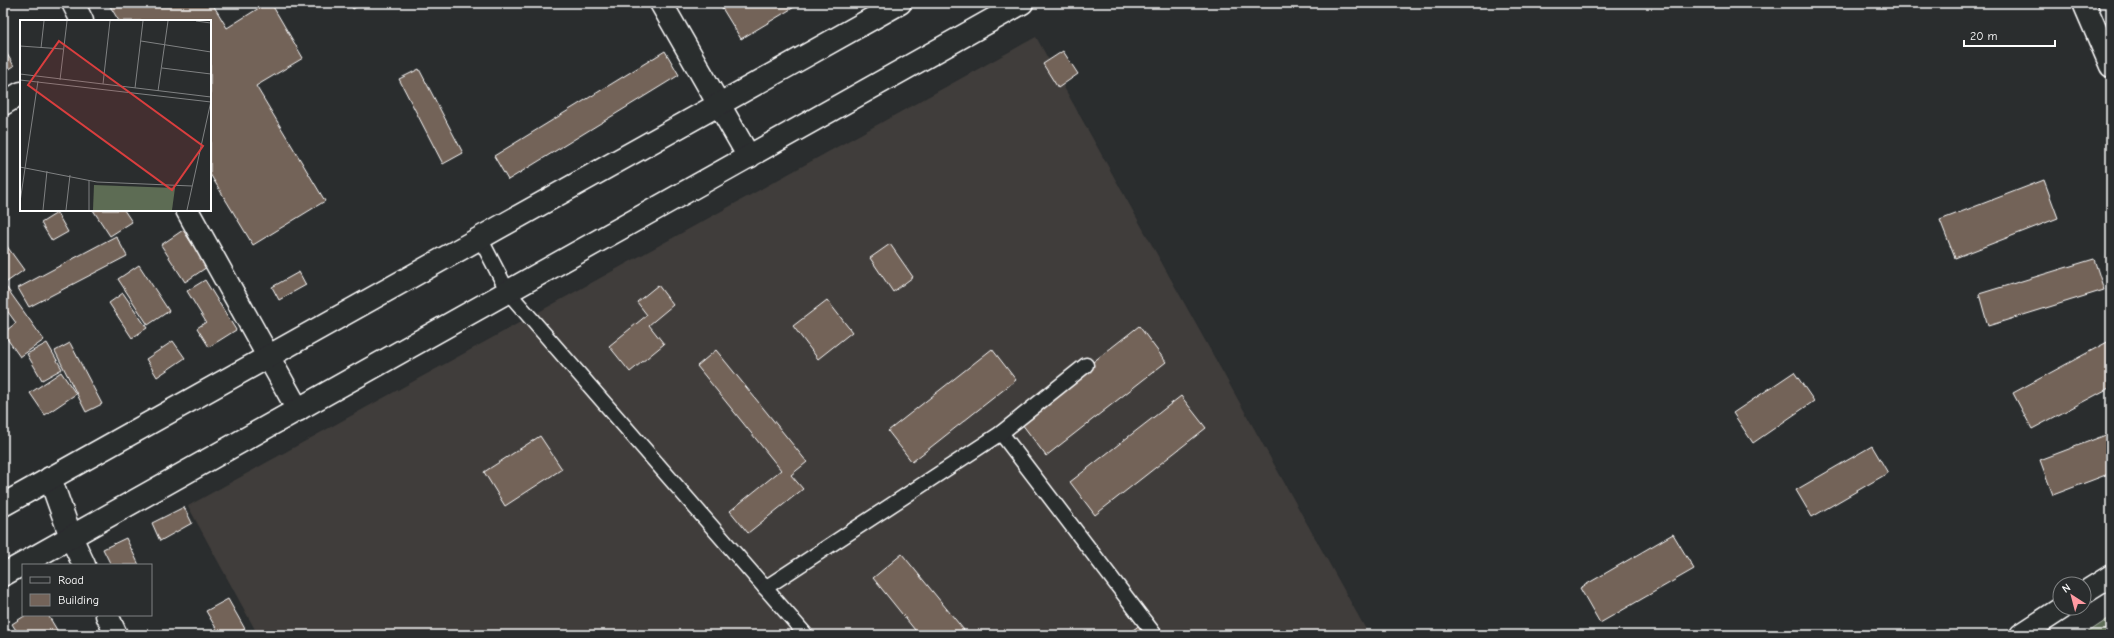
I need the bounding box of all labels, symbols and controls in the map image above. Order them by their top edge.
inset map [20,20,211,211]
scale bar [1964,22,2055,48]
text: 20 m [1970,29,1998,43]
legend [22,564,152,616]
text: Road [58,573,84,587]
north arrow [2052,576,2092,616]
text: N [2060,581,2073,596]
text: Building [58,593,99,607]

